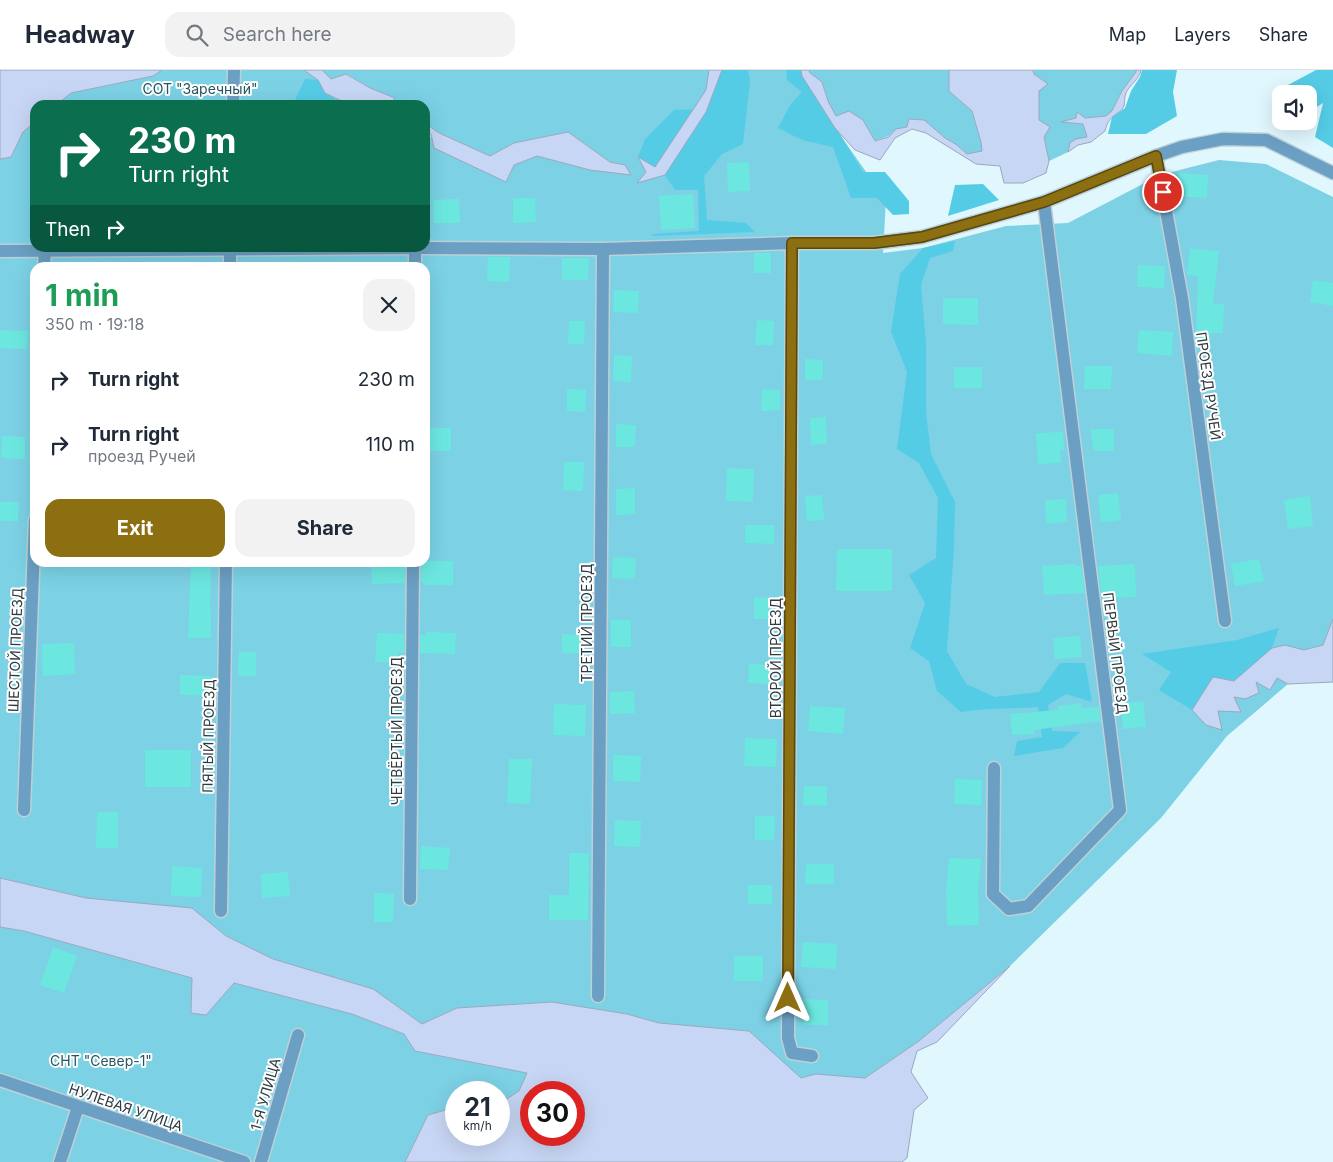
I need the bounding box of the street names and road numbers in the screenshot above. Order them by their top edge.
street label: ПРОЕЗД РУЧЕЙ [1193,331,1226,441]
street label: ТРЕТИЙ ПРОЕЗД [577,563,595,683]
street label: ШЕСТОЙ ПРОЕЗД [3,587,26,712]
street label: ПЕРВЫЙ ПРОЕЗД [1100,591,1133,715]
street label: ВТОРОЙ ПРОЕЗД [766,598,784,718]
street label: ЧЕТВЁРТЫЙ ПРОЕЗД [387,657,405,805]
street label: ПЯТЫЙ ПРОЕЗД [198,679,217,793]
street label: 1-Я УЛИЦА [247,1055,284,1132]
street label: НУЛЕВАЯ УЛИЦА [67,1080,186,1135]

